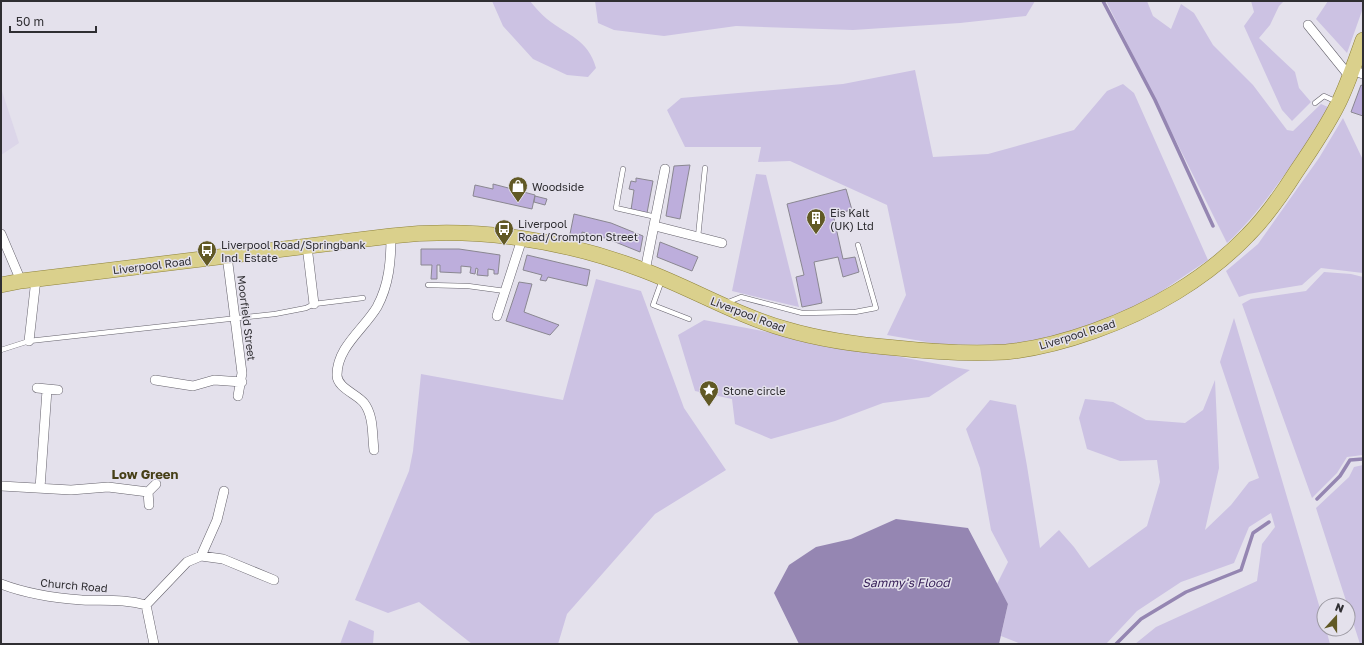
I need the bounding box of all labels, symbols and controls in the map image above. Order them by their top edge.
scale bar [10,8,96,34]
text: 50 m [16,14,44,29]
shop icon: Woodside [507,175,529,203]
place label: Woodside [532,180,584,193]
place label: Eis Kalt (UK) Ltd [830,206,874,232]
building icon: Eis Kalt (UK) Ltd [805,207,827,235]
place label: Liverpool Road/Crompton Street [518,217,638,243]
bus stop icon: Liverpool Road/Crompton Street [493,218,515,246]
place label: Liverpool Road/Springbank Ind. Estate [221,238,366,264]
bus stop icon: Liverpool Road/Springbank Ind. Estate [196,239,218,267]
street label: Liverpool Road [112,254,192,276]
street label: Moorfield Street [235,275,259,361]
street label: Liverpool Road [709,294,787,334]
street label: Liverpool Road [1037,316,1117,352]
place icon: Stone circle [698,379,720,407]
place label: Stone circle [723,384,786,397]
district label: Low Green [112,466,179,482]
water label: Sammy's Flood [862,575,951,590]
street label: Church Road [40,576,108,594]
north arrow [1316,597,1356,637]
text: N [1334,600,1346,615]

